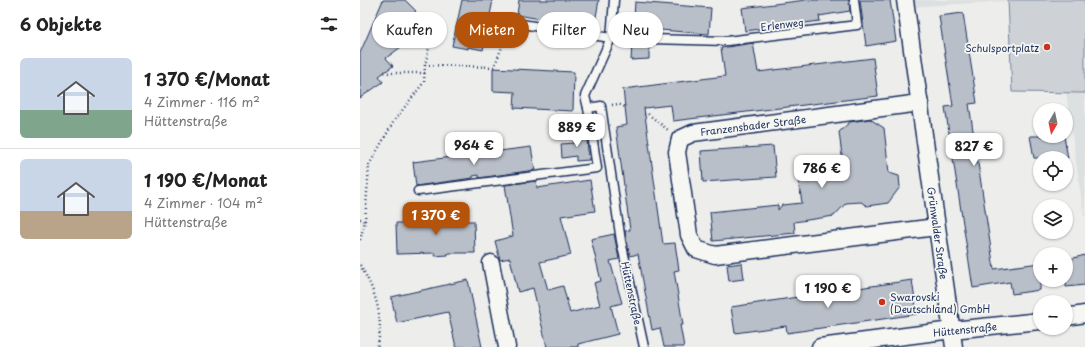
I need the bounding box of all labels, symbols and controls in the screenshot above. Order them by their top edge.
text: 6 Objekte [20,11,102,37]
chip: Kaufen [372,12,447,48]
chip: Mieten [455,12,529,48]
chip: Filter [537,12,600,48]
chip: Neu [608,12,663,48]
icon: filters [318,13,340,35]
street label: Erlenweg [760,14,804,34]
place label: Schulsportplatz [965,40,1039,55]
marker: Schulsportplatz [1042,42,1052,52]
text: 1 370 €/Monat [144,66,270,92]
icon: home [52,74,100,122]
text: 4 Zimmer · 116 m² [144,92,260,111]
north arrow [1033,103,1073,143]
map controls [1033,103,1073,335]
text: Hüttenstraße [144,111,227,130]
street label: Franzensbader Straße [699,111,807,139]
pin: 889 € [549,114,605,148]
text: 889 € [558,117,596,136]
pin: 964 € [446,132,502,166]
pin: 827 € [946,133,1002,167]
text: 964 € [454,135,494,154]
text: 827 € [955,136,993,155]
button: locate [1033,151,1073,191]
pin: 786 € [794,155,850,189]
text: 786 € [803,158,841,177]
text: 1 190 €/Monat [144,167,268,193]
icon: home [52,175,100,223]
street label: Grünwalder Straße [924,186,952,280]
text: 4 Zimmer · 104 m² [144,193,263,212]
button: layers [1033,199,1073,239]
pin: 1 370 € [399,202,473,236]
text: 1 370 € [412,205,460,224]
text: Hüttenstraße [144,212,227,231]
button: + [1033,247,1073,287]
street label: Hüttenstraße [618,260,646,326]
pin: 1 190 € [791,275,865,309]
text: 1 190 € [805,278,851,297]
place label: Swarovski (Deutschland) GmbH [890,289,990,316]
button: − [1033,295,1073,335]
marker: Swarovski (Deutschland) GmbH [877,297,887,307]
street label: Hüttenstraße [932,318,998,340]

